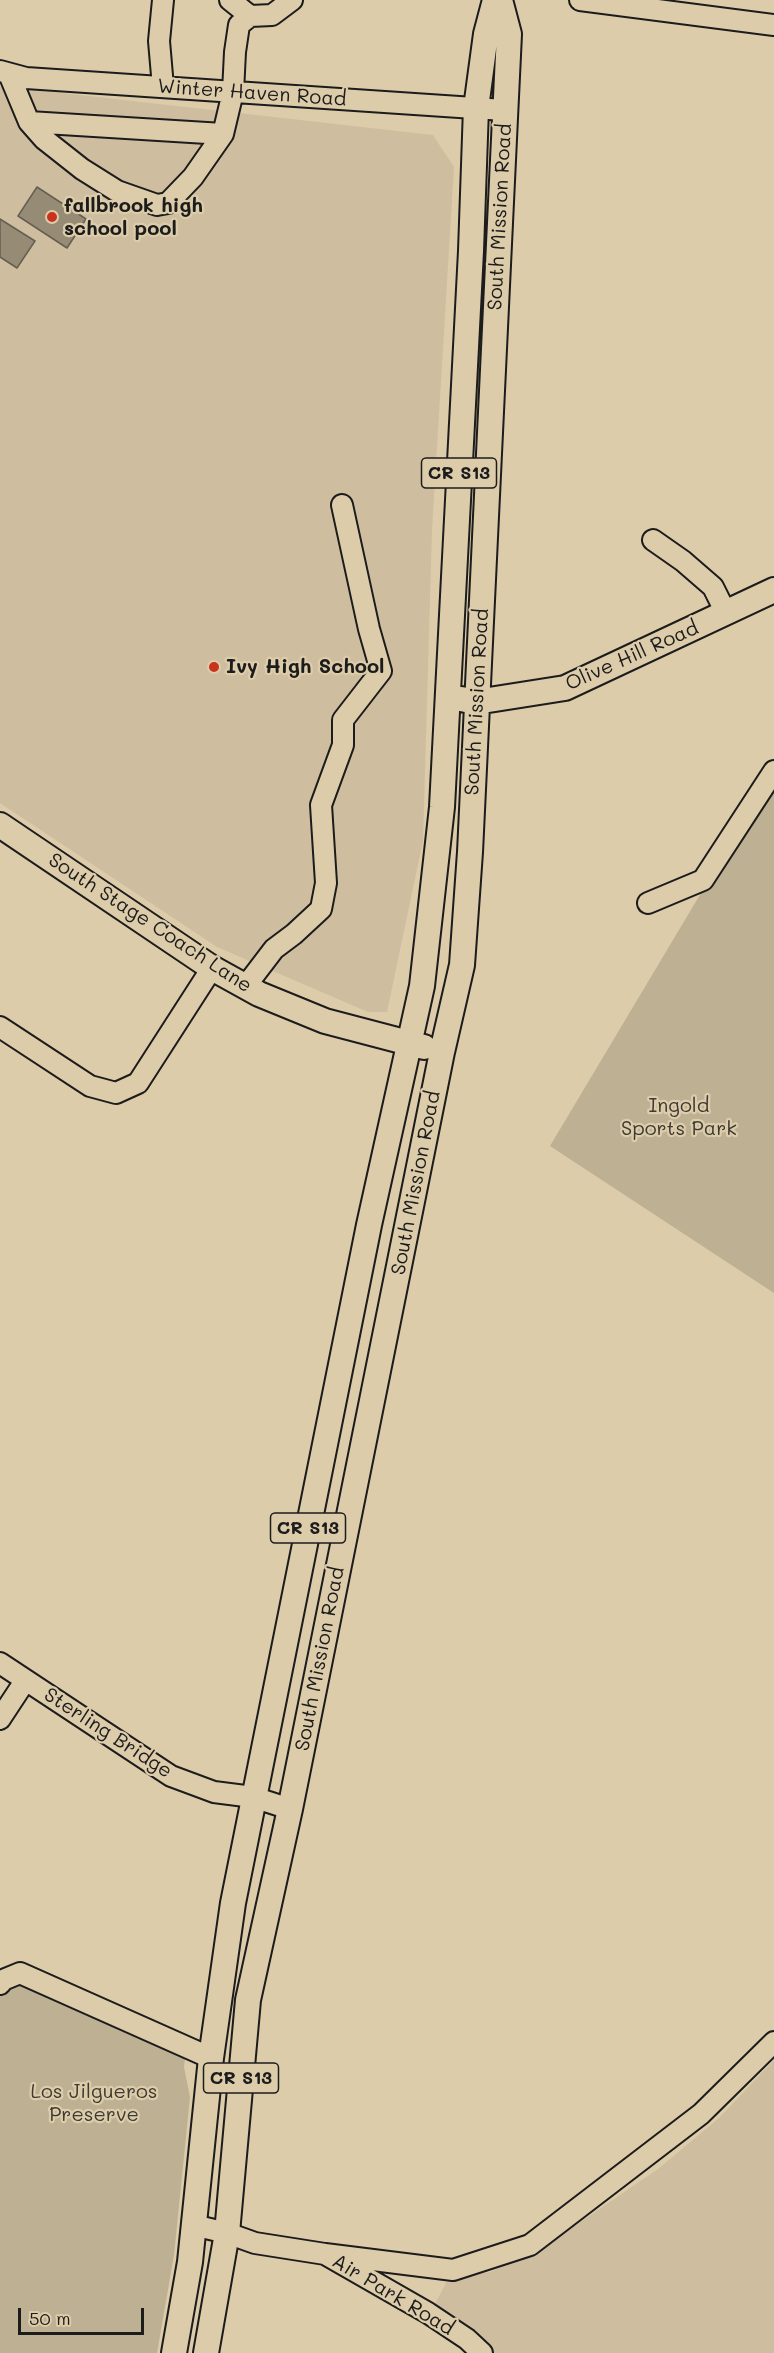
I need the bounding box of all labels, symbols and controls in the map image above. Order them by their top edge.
street label: Winter Haven Road [157,74,347,112]
street label: South Mission Road [483,123,517,311]
place label: fallbrook high school pool [64,194,203,241]
marker: fallbrook high school pool [45,210,59,224]
road number: CR S13 [422,458,496,488]
street label: South Mission Road [460,608,494,796]
street label: Olive Hill Road [562,616,702,696]
place label: Ivy High School [226,655,384,679]
marker: Ivy High School [207,660,221,674]
street label: South Stage Coach Lane [44,848,256,998]
street label: South Mission Road [386,1089,446,1277]
park label: Ingold Sports Park [621,1094,737,1141]
road number: CR S13 [270,1513,346,1543]
street label: South Mission Road [290,1565,350,1753]
street label: Sterling Bridge [39,1683,177,1783]
road number: CR S13 [204,2063,278,2093]
park label: Los Jilgueros Preserve [30,2080,158,2127]
street label: Air Park Road [328,2249,458,2341]
scale bar [21,2296,147,2334]
text: 50 m [29,2306,71,2330]

